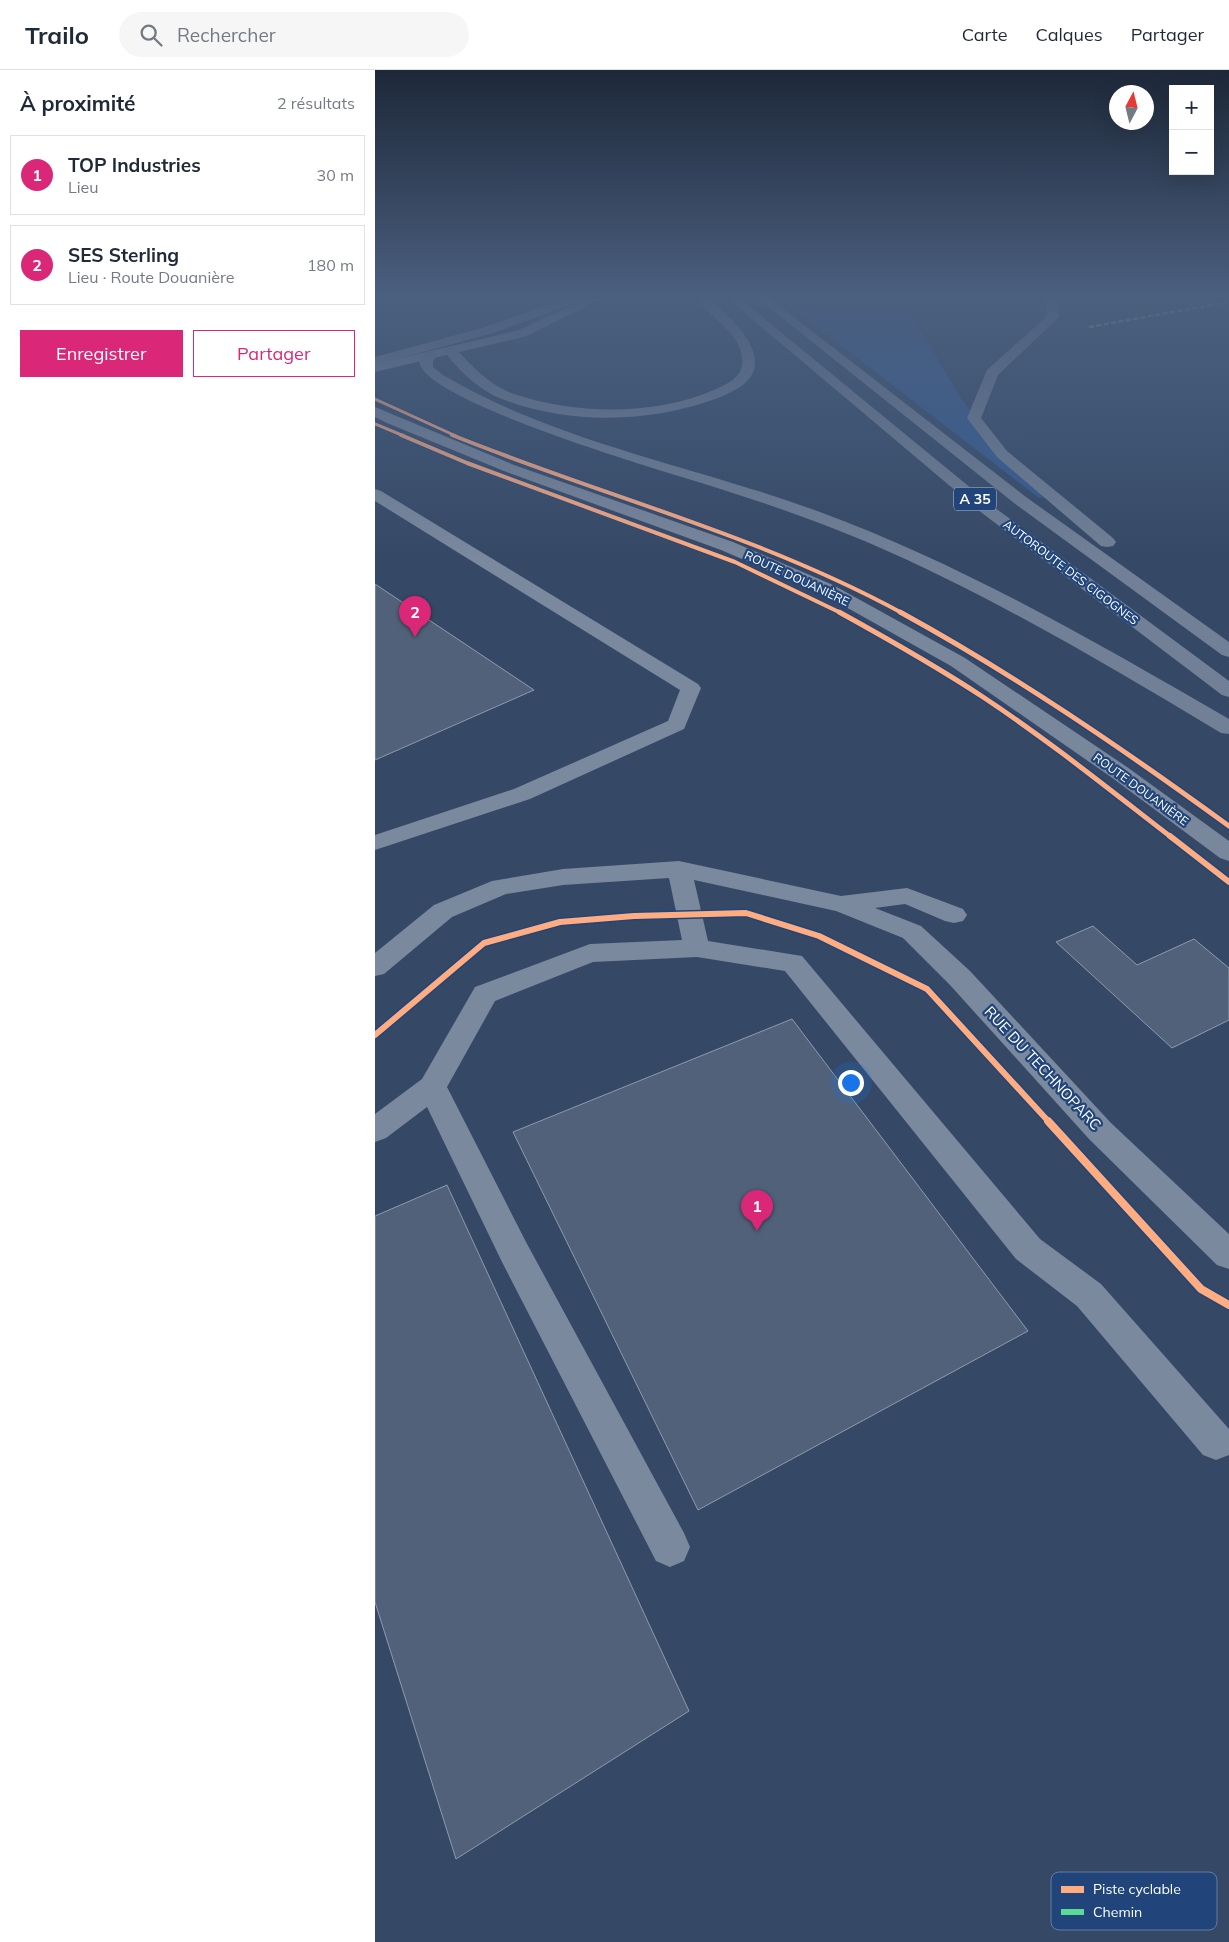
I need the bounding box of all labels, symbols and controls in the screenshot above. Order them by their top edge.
search box [119,12,469,57]
text: Trailo [25,20,89,50]
icon: search [137,21,165,49]
text: Rechercher [177,23,276,47]
text: Carte [962,23,1008,46]
text: Calques [1036,23,1103,46]
text: Partager [1131,23,1204,46]
north arrow [1109,85,1154,130]
map controls [1169,85,1214,175]
button: + [1169,85,1214,130]
text: À proximité [20,90,136,116]
text: 2 résultats [277,93,355,113]
button: − [1169,130,1214,175]
text: TOP Industries [68,153,201,177]
text: 1 [32,165,42,185]
text: 30 m [317,165,354,185]
text: Lieu [68,177,98,197]
text: SES Sterling [68,243,179,267]
text: 2 [32,255,42,275]
text: 180 m [307,255,354,275]
text: Lieu · Route Douanière [68,267,234,287]
button: Enregistrer [20,330,183,377]
button: Partager [193,330,355,377]
road number: A 35 [954,488,996,510]
street label: AUTOROUTE DES CIGOGNES [1001,516,1141,628]
street label: ROUTE DOUANIÈRE [742,547,852,609]
pin: 2 [399,596,431,637]
street label: ROUTE DOUANIÈRE [1090,749,1192,829]
street label: RUE DU TECHNOPARC [981,1002,1105,1134]
your location [838,1070,864,1096]
pin: 1 [741,1190,773,1231]
legend [1051,1872,1217,1930]
text: Piste cyclable [1093,1880,1181,1898]
text: Chemin [1093,1903,1142,1921]

